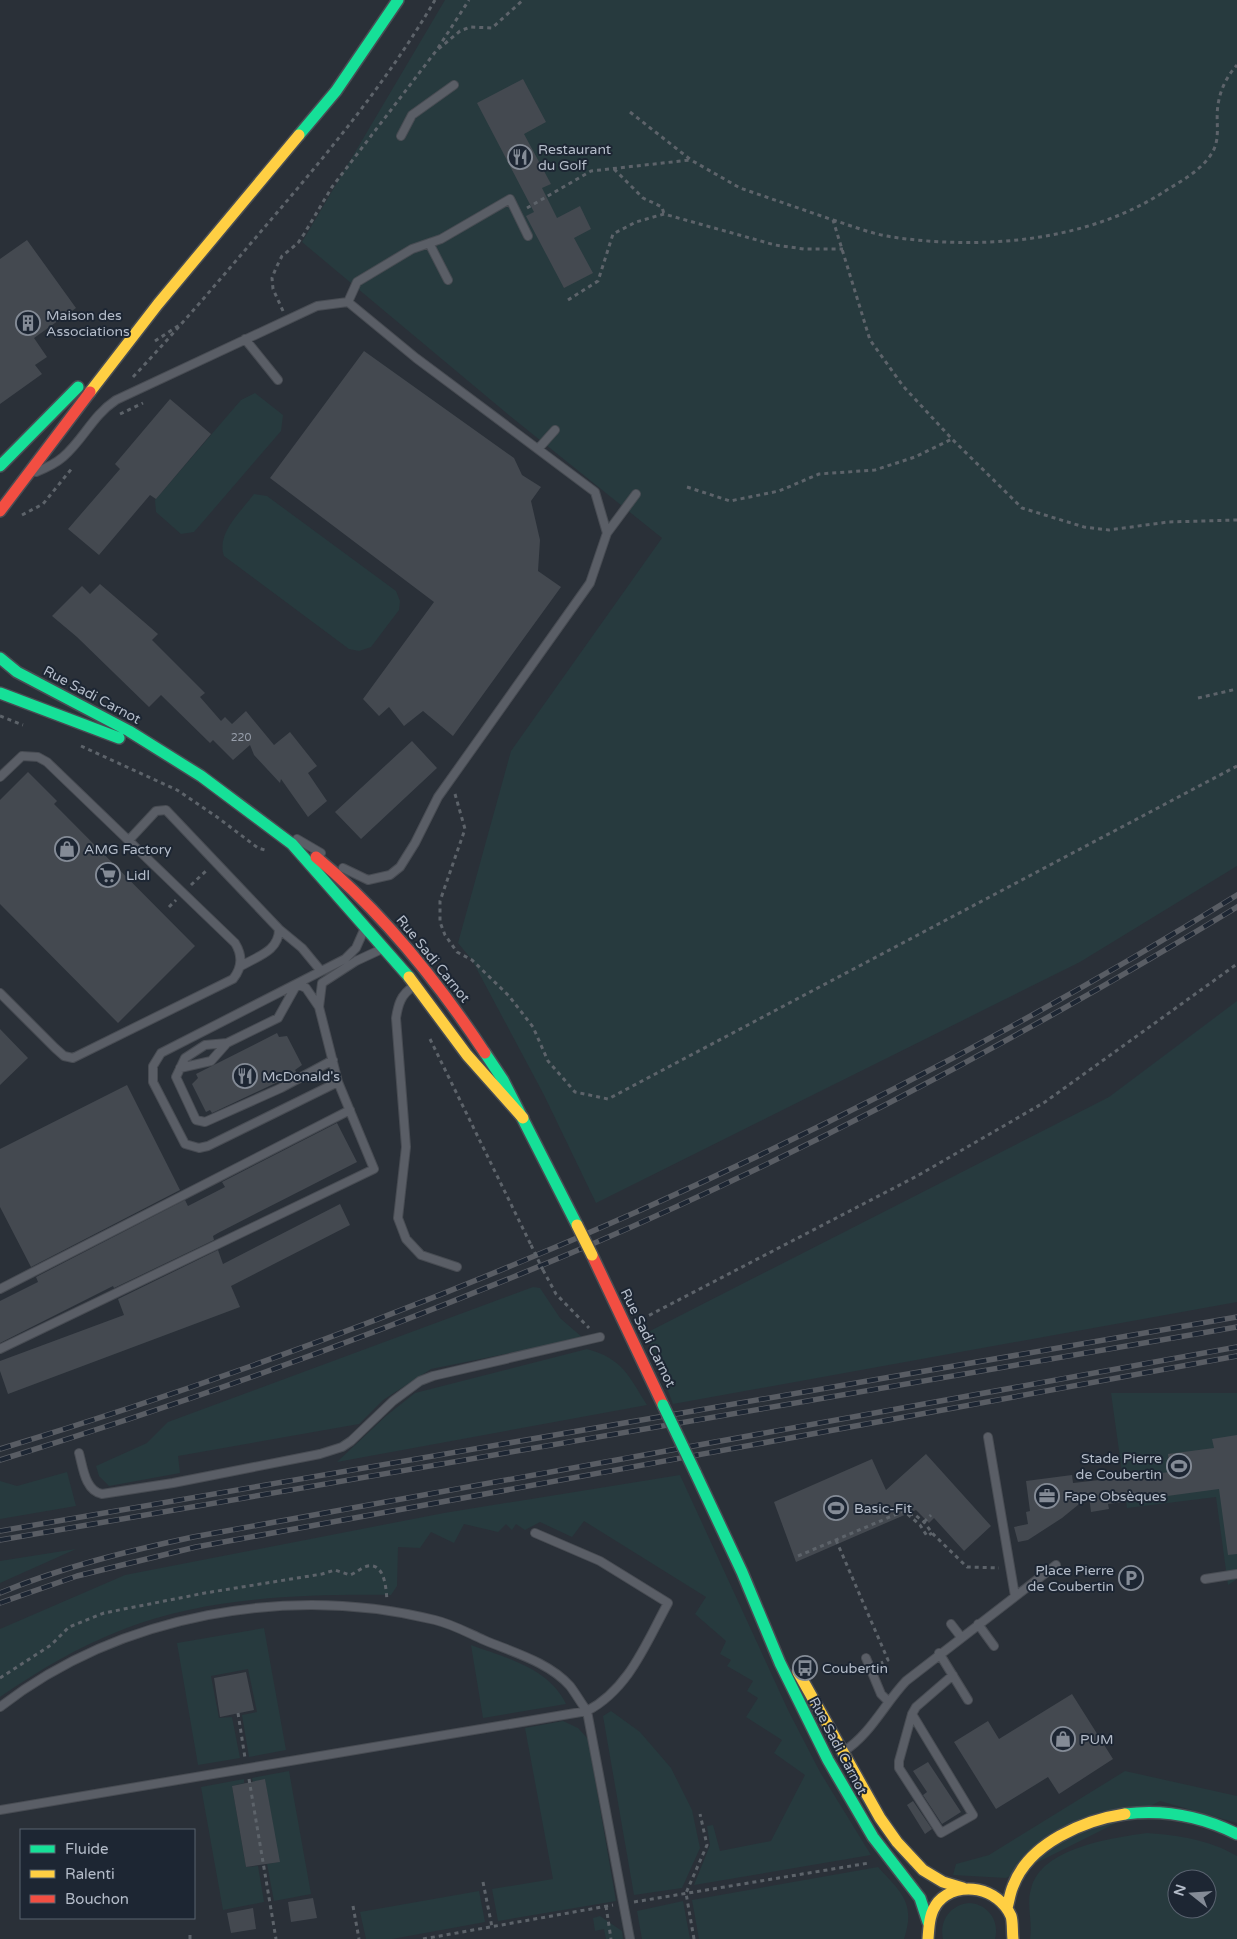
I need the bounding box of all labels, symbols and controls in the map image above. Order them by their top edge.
place label: Restaurant du Golf [538,141,612,174]
restaurant icon: Restaurant du Golf [507,144,533,170]
place label: Maison des Associations [46,307,130,340]
building icon: Maison des Associations [15,310,41,336]
street label: Rue Sadi Carnot [40,662,144,728]
house number: 220 [231,731,251,744]
shop icon: AMG Factory [54,836,80,862]
place label: AMG Factory [84,841,172,858]
supermarket icon: Lidl [95,862,121,888]
place label: Lidl [126,867,150,884]
street label: Rue Sadi Carnot [392,912,474,1007]
restaurant icon: McDonald's [232,1063,258,1089]
place label: McDonald's [262,1068,340,1085]
street label: Rue Sadi Carnot [617,1286,680,1391]
place label: Stade Pierre de Coubertin [1076,1450,1162,1483]
sports icon: Stade Pierre de Coubertin [1166,1453,1192,1479]
office icon: Fape Obsèques [1034,1483,1060,1509]
place label: Fape Obsèques [1064,1488,1167,1505]
sports icon: Basic-Fit [823,1495,849,1521]
place label: Basic-Fit [854,1500,913,1517]
place label: Place Pierre de Coubertin [1028,1562,1114,1595]
parking icon: Place Pierre de Coubertin [1118,1565,1144,1591]
bus stop icon: Coubertin [792,1655,818,1681]
place label: Coubertin [822,1660,888,1677]
street label: Rue Sadi Carnot [805,1694,871,1798]
shop icon: PUM [1050,1726,1076,1752]
place label: PUM [1080,1731,1114,1748]
legend [20,1829,195,1919]
text: Fluide [65,1840,109,1858]
text: Ralenti [65,1865,115,1883]
north arrow [1167,1869,1217,1919]
text: N [1170,1882,1190,1898]
text: Bouchon [65,1890,129,1908]

